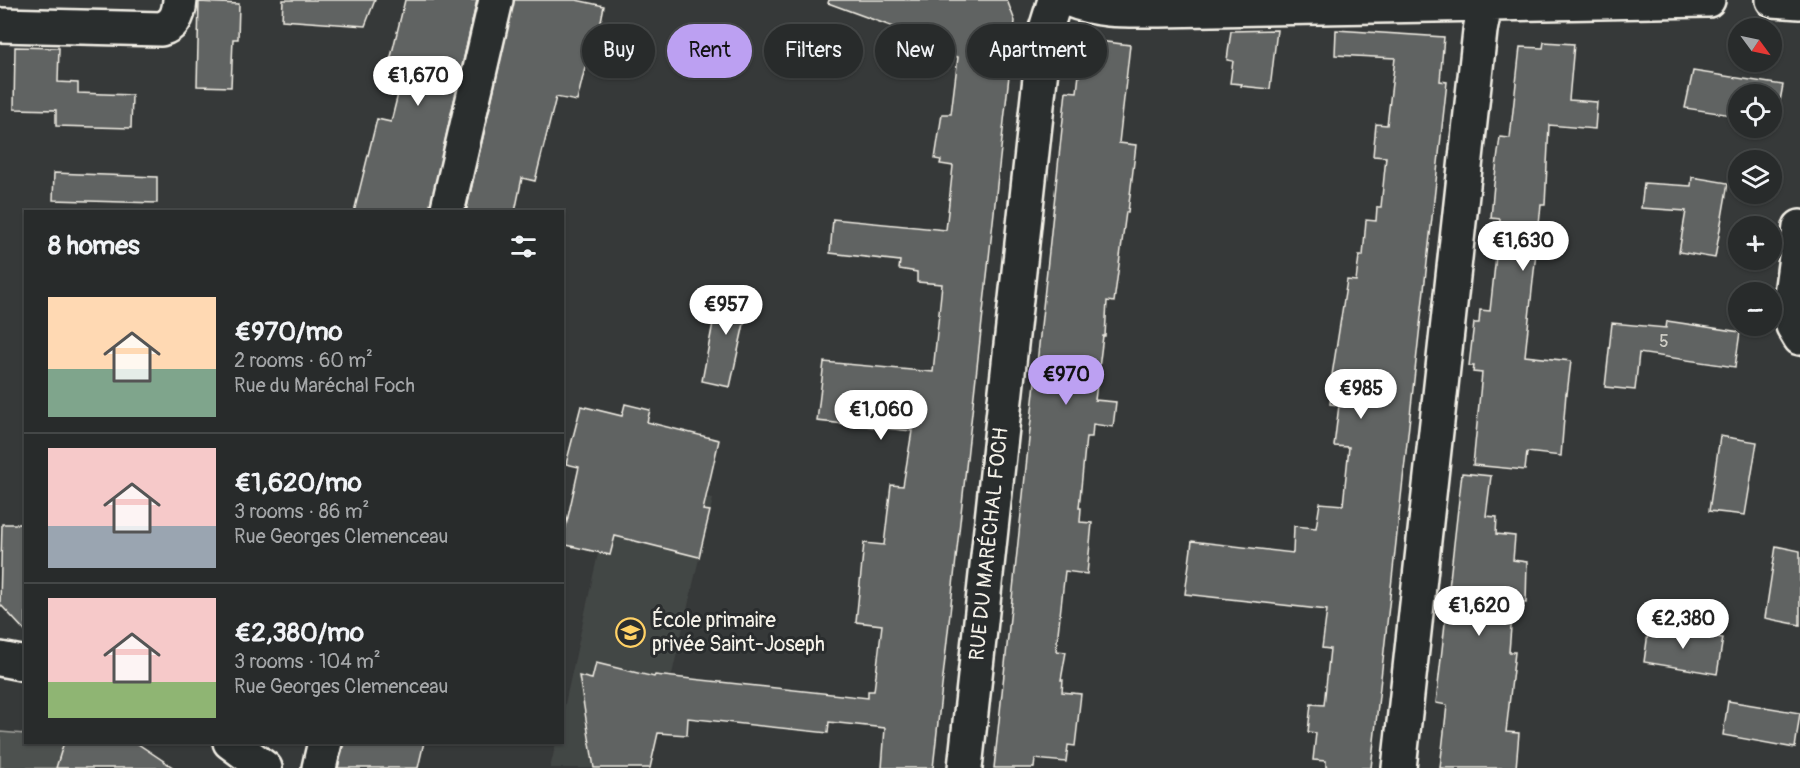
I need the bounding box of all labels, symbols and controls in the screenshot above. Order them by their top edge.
north arrow [1728,18,1782,72]
map controls [1728,18,1782,336]
chip: Buy [582,24,655,78]
chip: Rent [667,24,752,78]
chip: Filters [764,24,863,78]
chip: New [875,24,955,78]
chip: Apartment [967,24,1107,78]
pin: €1,670 [369,56,467,107]
text: €1,670 [387,63,449,88]
button: locate [1728,84,1782,138]
button: layers [1728,150,1782,204]
button: + [1728,216,1782,270]
pin: €1,630 [1474,221,1572,272]
text: €1,630 [1492,228,1554,253]
text: 8 homes [48,230,140,262]
icon: filters [507,230,540,263]
button: − [1728,282,1782,336]
pin: €957 [690,285,762,336]
text: €957 [704,292,748,317]
text: €970/mo [234,316,342,348]
icon: home [96,321,168,393]
house number: 5 [1659,330,1669,353]
text: 2 rooms · 60 m² [234,348,373,373]
pin: €970 [1030,355,1102,406]
text: €970 [1042,362,1090,387]
pin: €985 [1325,369,1397,420]
text: Rue du Maréchal Foch [234,373,415,398]
text: €985 [1339,376,1383,401]
pin: €1,060 [832,390,930,441]
text: €1,060 [848,397,914,422]
street label: RUE DU MARÉCHAL FOCH [963,426,1015,662]
text: €1,620/mo [234,467,362,499]
icon: home [96,472,168,544]
text: 3 rooms · 86 m² [234,499,369,524]
text: Rue Georges Clemenceau [234,524,448,549]
pin: €1,620 [1430,586,1528,637]
text: €1,620 [1448,593,1510,618]
pin: €2,380 [1634,599,1732,650]
text: €2,380 [1651,606,1715,631]
place label: École primaire privée Saint-Joseph [652,607,825,658]
school or university icon: École primaire privée Saint-Joseph [615,616,647,648]
text: €2,380/mo [234,617,364,649]
icon: home [96,622,168,694]
text: 3 rooms · 104 m² [234,649,381,674]
text: Rue Georges Clemenceau [234,674,448,699]

